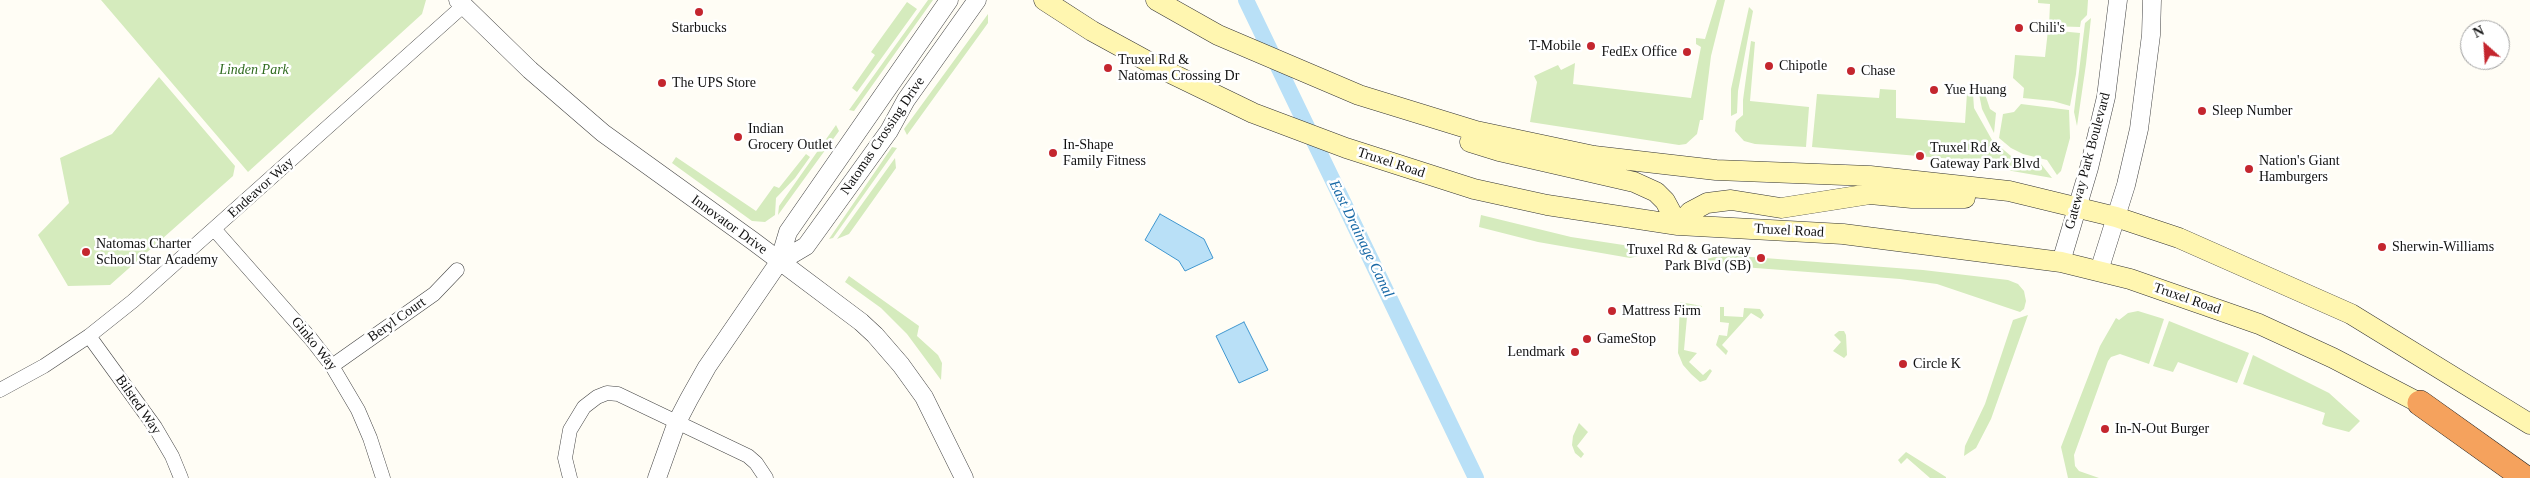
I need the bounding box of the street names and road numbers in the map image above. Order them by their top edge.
street label: Natomas Crossing Drive [837,74,929,198]
street label: Gateway Park Boulevard [2062,91,2114,231]
street label: Truxel Road [1355,144,1427,182]
street label: Endeavor Way [225,154,297,222]
street label: Innovator Drive [688,192,770,258]
street label: Truxel Road [1754,221,1824,241]
street label: Truxel Road [2151,280,2223,318]
street label: Beryl Court [365,294,429,346]
street label: Ginko Way [287,314,341,374]
street label: Bilsted Way [111,372,165,438]

